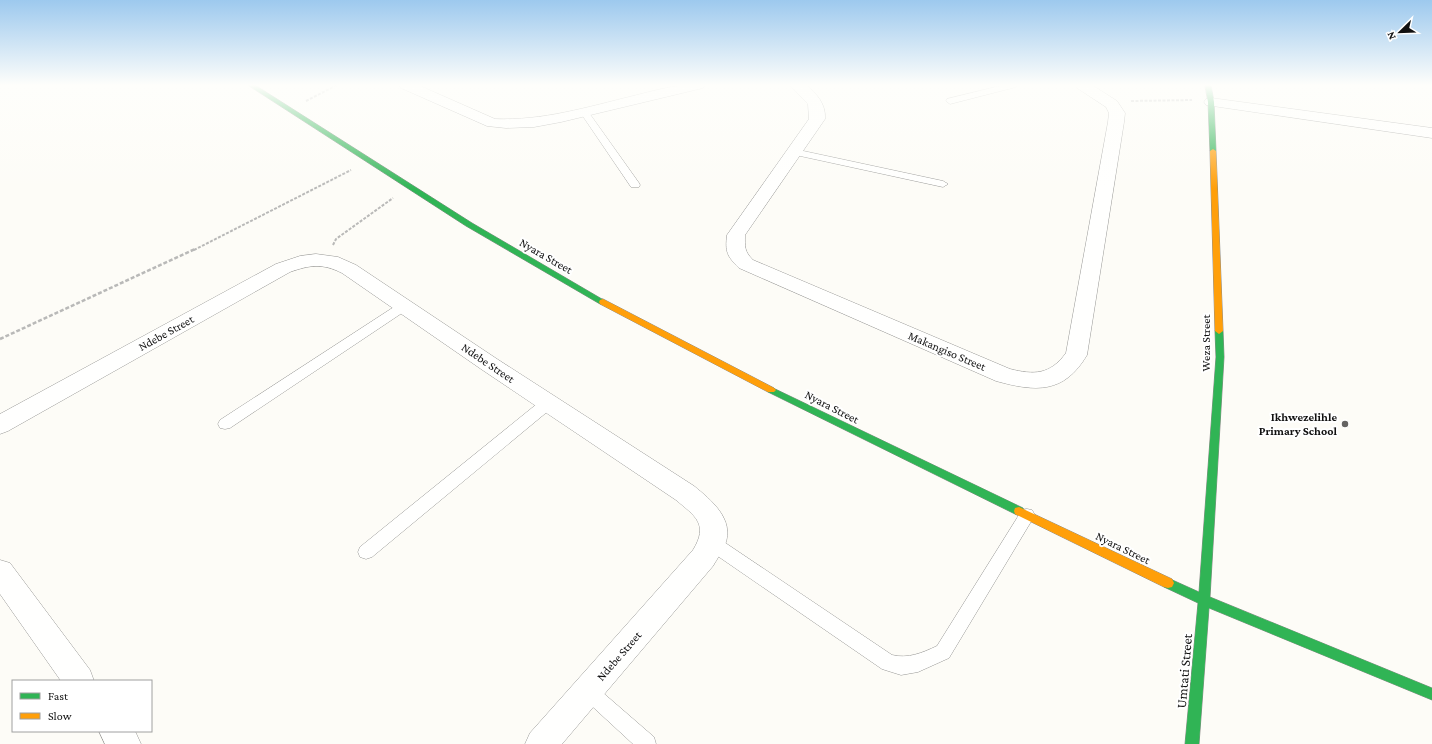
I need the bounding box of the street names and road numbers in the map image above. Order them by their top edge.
street label: Nyara Street [517,235,576,277]
street label: Ndebe Street [136,312,197,354]
street label: Weza Street [1199,314,1213,371]
street label: Makangiso Street [906,328,989,374]
street label: Ndebe Street [459,340,518,386]
street label: Nyara Street [803,387,862,427]
street label: Nyara Street [1094,529,1153,568]
street label: Ndebe Street [594,628,645,684]
street label: Umtati Street [1173,633,1195,709]

